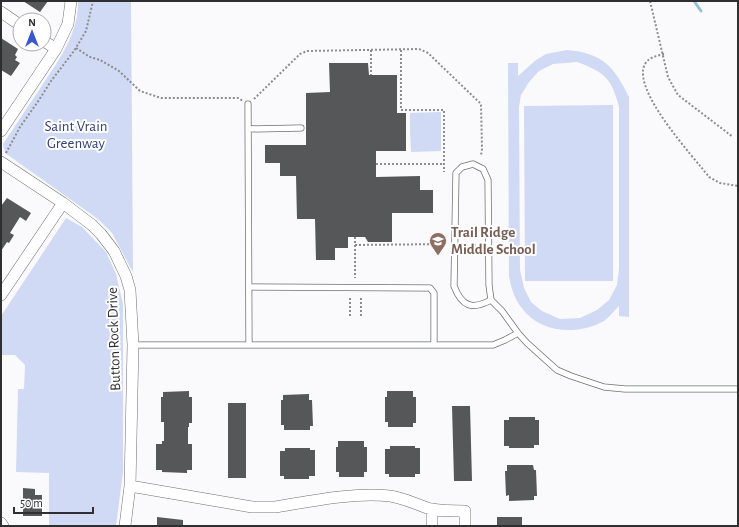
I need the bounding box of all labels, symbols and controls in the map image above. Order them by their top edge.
north arrow [12,12,52,52]
text: N [28,17,36,28]
park label: Saint Vrain Greenway [44,119,108,151]
place label: Trail Ridge Middle School [451,225,536,257]
school or university icon: Trail Ridge Middle School [428,231,448,256]
street label: Button Rock Drive [105,287,123,391]
scale bar [14,489,93,515]
text: 50 m [20,497,43,509]

